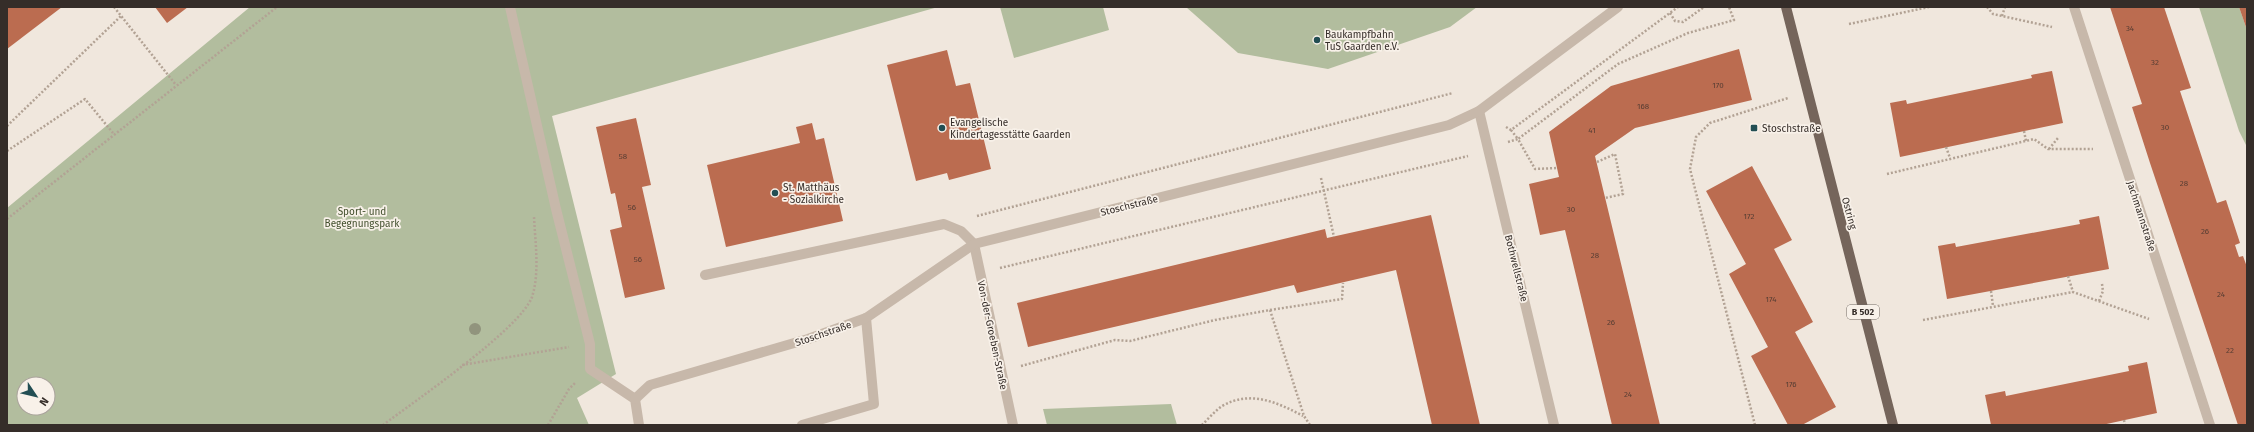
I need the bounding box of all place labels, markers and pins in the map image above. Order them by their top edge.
place label: Baukampfbahn TuS Gaarden e.V. [1325,29,1399,53]
marker: Baukampfbahn TuS Gaarden e.V. [1312,35,1322,45]
place label: Evangelische Kindertagesstätte Gaarden [950,117,1071,141]
marker: Evangelische Kindertagesstätte Gaarden [937,123,947,133]
marker: Stoschstraße [1749,123,1759,133]
place label: Stoschstraße [1762,123,1821,135]
place label: St. Matthäus - Sozialkirche [783,182,844,206]
marker: St. Matthäus - Sozialkirche [770,188,780,198]

